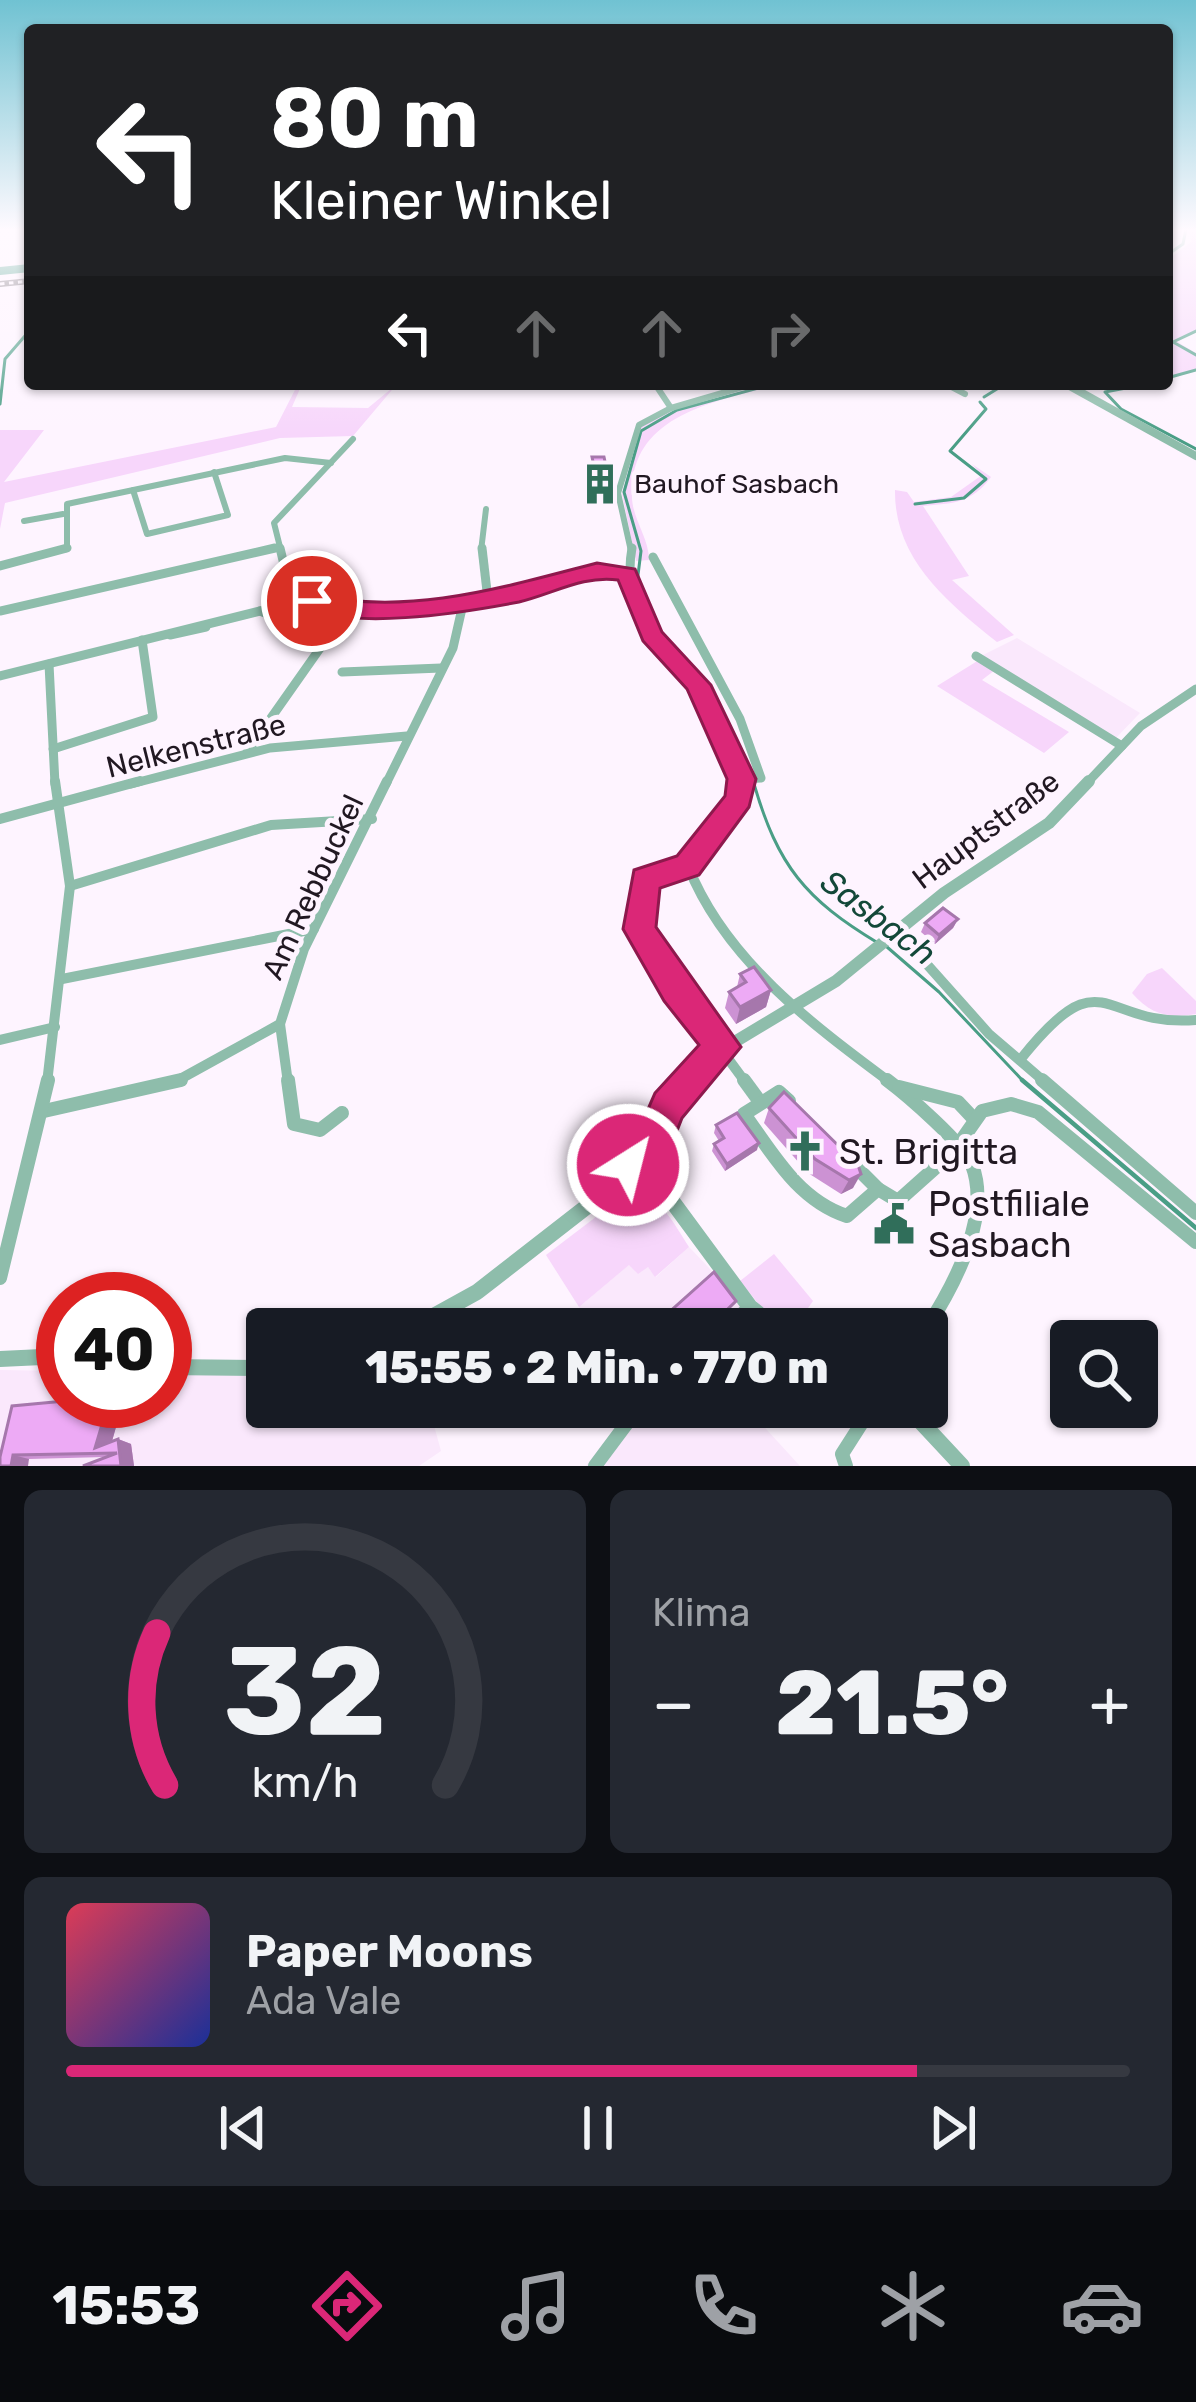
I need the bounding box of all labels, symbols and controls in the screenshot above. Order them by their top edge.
text: 80 m [270,68,479,168]
icon: left [72,72,228,228]
text: Kleiner Winkel [270,169,612,233]
icon: left [377,300,443,366]
icon: ahead [503,300,569,366]
icon: ahead [629,300,695,366]
icon: right [755,300,821,366]
building icon: Bauhof Sasbach [577,461,623,507]
place label: Bauhof Sasbach [634,468,839,500]
pin [261,550,363,652]
icon: arrive [279,568,345,634]
street label: Nelkenstraße [102,706,290,786]
street label: Hauptstraße [905,763,1067,897]
street label: Am Rebbuckel [255,789,371,985]
water label: Sasbach [813,862,944,973]
position arrow [565,1102,691,1228]
church icon: St. Brigitta [782,1128,828,1174]
place label: St. Brigitta [839,1130,1018,1173]
place label: Postfiliale Sasbach [928,1182,1090,1266]
public building icon: Postfiliale Sasbach [871,1201,917,1247]
speed limit sign: 40 [36,1272,192,1428]
map controls [1050,1320,1158,1428]
button: search [1050,1320,1158,1428]
text: 15:55 · 2 Min. · 770 m [365,1341,829,1394]
text: Klima [652,1590,751,1636]
text: 32 [223,1617,387,1765]
text: 21.5° [775,1650,1008,1757]
text: − [652,1664,695,1743]
text: + [1089,1664,1130,1743]
text: km/h [251,1756,359,1807]
text: Paper Moons [246,1925,533,1978]
text: Ada Vale [246,1978,401,2024]
icon: previous [210,2095,276,2161]
icon: pause [565,2095,631,2161]
icon: next [920,2095,986,2161]
icon: directions [305,2264,389,2348]
icon: music [494,2264,578,2348]
icon: phone [682,2264,766,2348]
icon: climate [871,2264,955,2348]
icon: car [1060,2264,1144,2348]
text: 15:53 [52,2274,200,2338]

